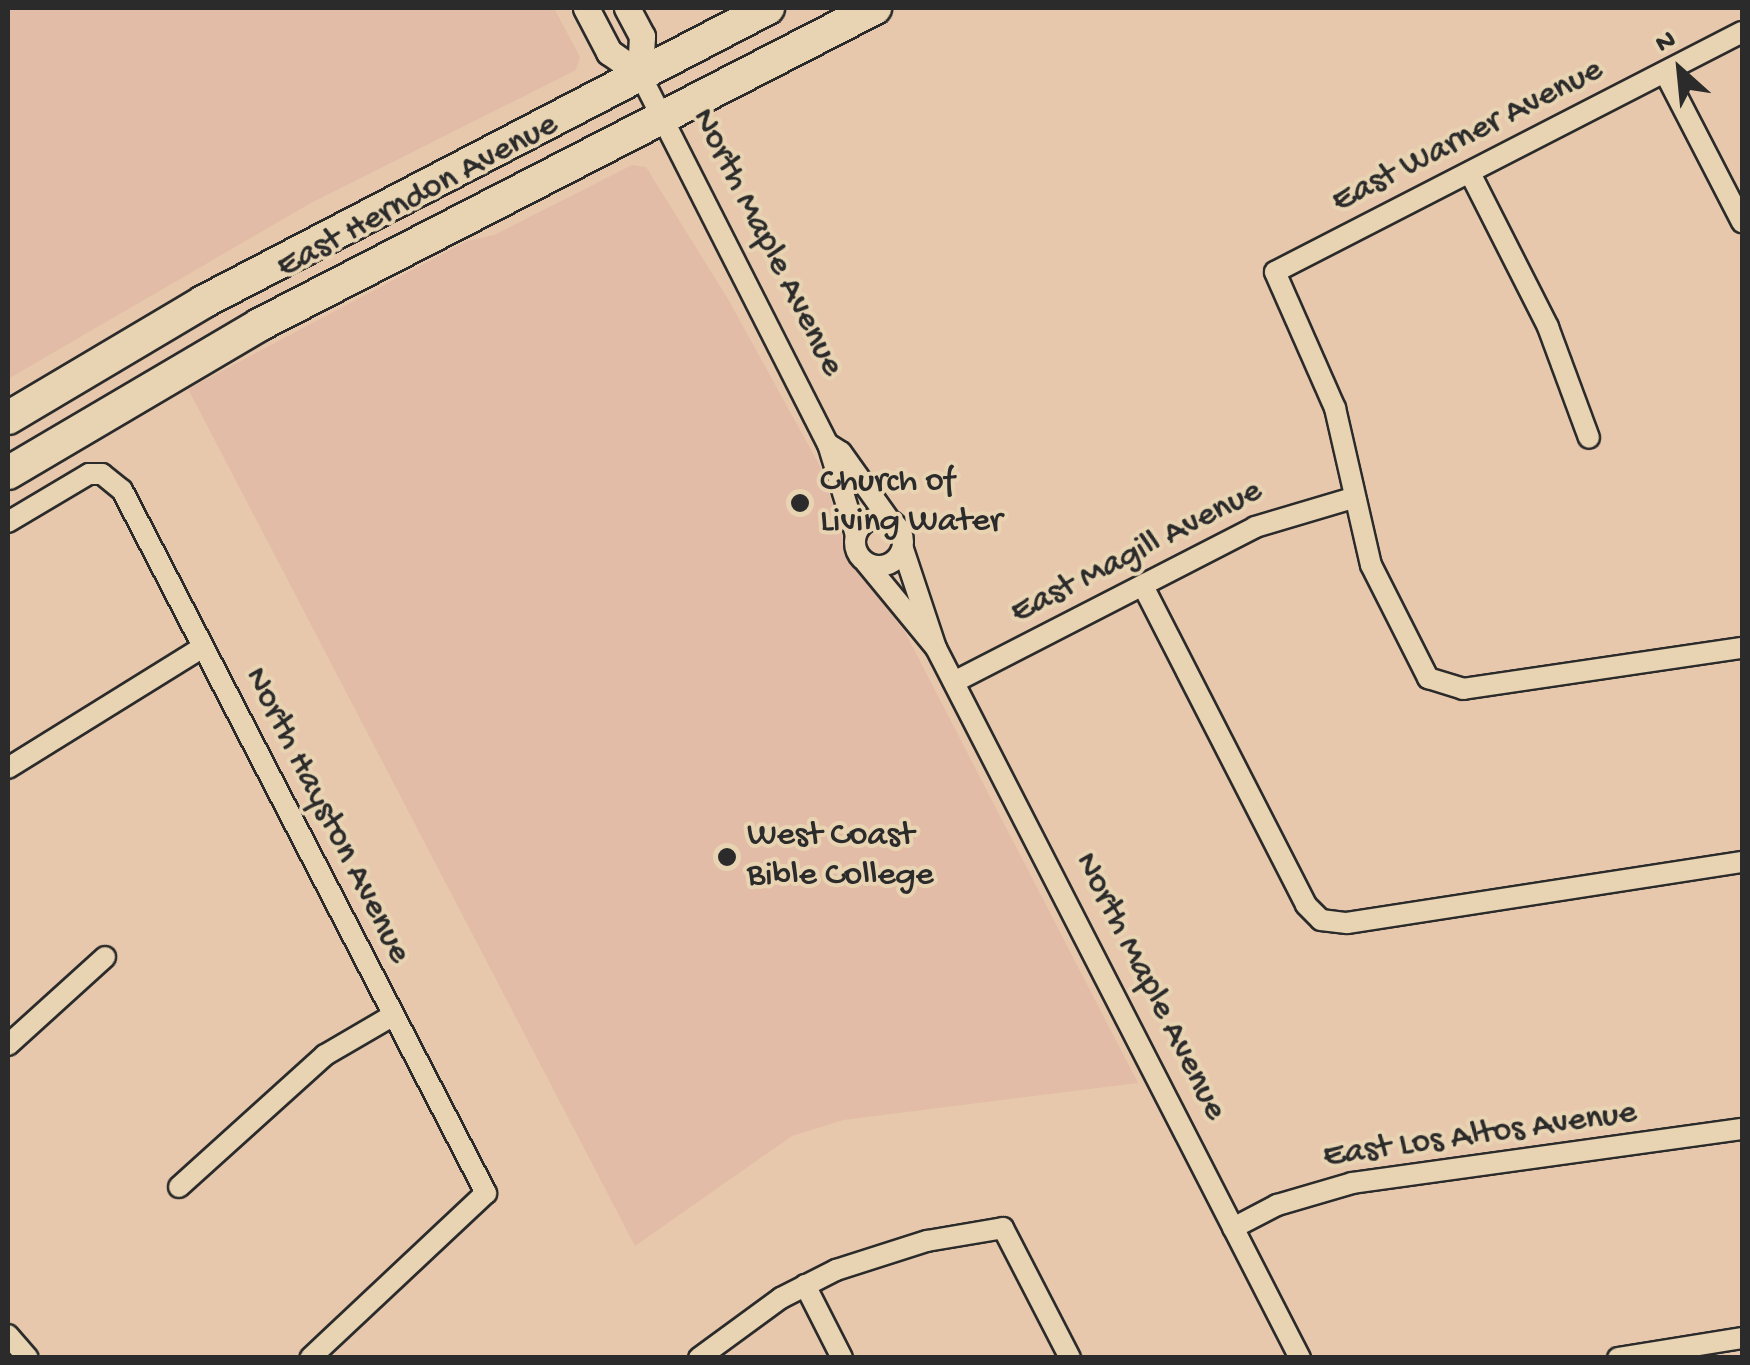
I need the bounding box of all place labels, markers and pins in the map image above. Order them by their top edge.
place label: Church of Living Water [820,462,1002,544]
marker: Church of Living Water [789,492,811,514]
place label: West Coast Bible College [747,816,934,898]
marker: West Coast Bible College [716,846,738,868]

